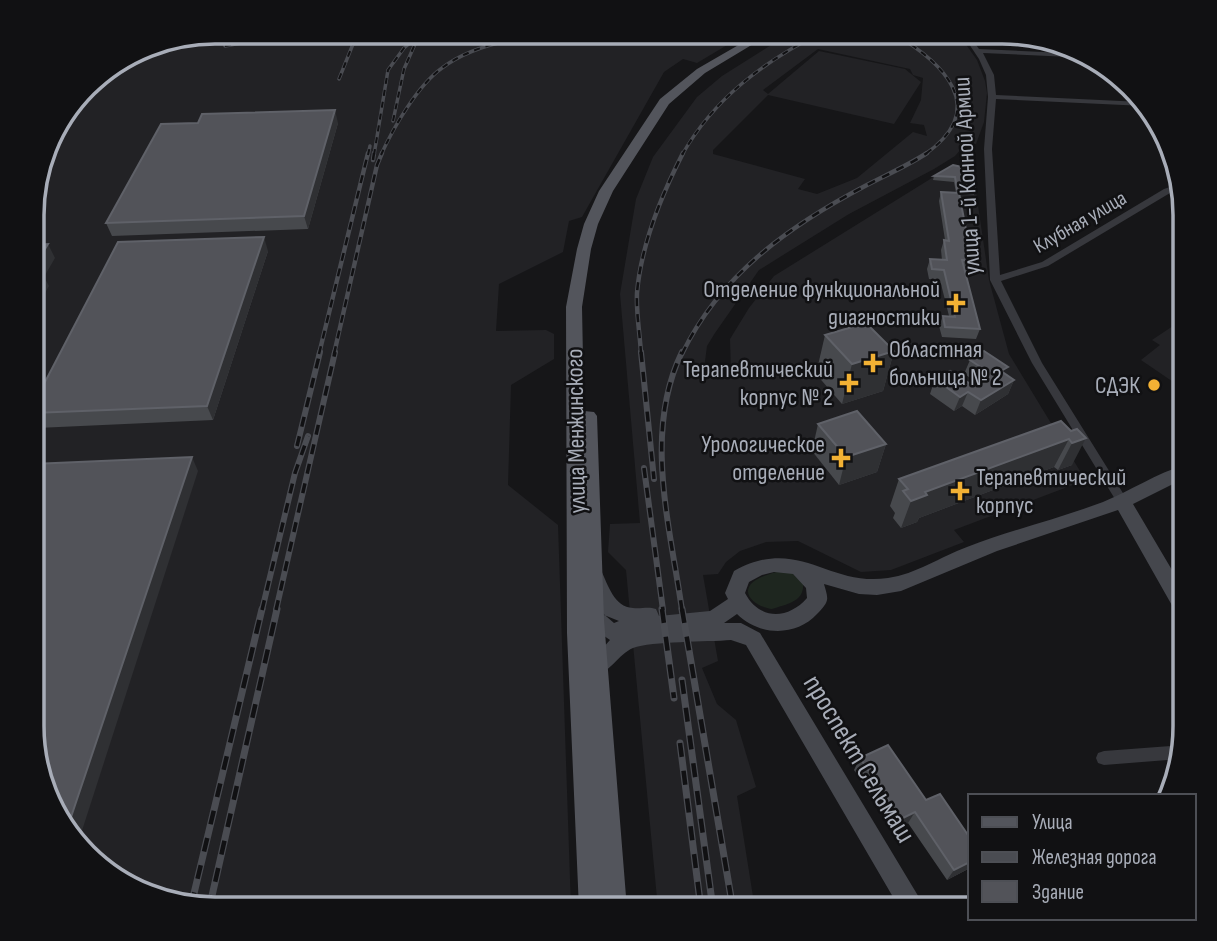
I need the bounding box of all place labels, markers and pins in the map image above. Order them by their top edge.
place label: Отделение функциональной диагностики [703,275,940,332]
marker: Отделение функциональной диагностики [946,293,966,313]
place label: Областная больница № 2 [889,335,1002,392]
marker: Областная больница № 2 [863,353,883,373]
place label: Терапевтический корпус № 2 [683,355,833,412]
place label: СДЭК [1095,371,1140,400]
marker: Терапевтический корпус № 2 [839,373,859,393]
marker: СДЭК [1146,377,1162,393]
place label: Урологическое отделение [701,430,825,487]
marker: Урологическое отделение [831,448,851,468]
place label: Терапевтический корпус [976,463,1126,520]
marker: Терапевтический корпус [950,481,970,501]

